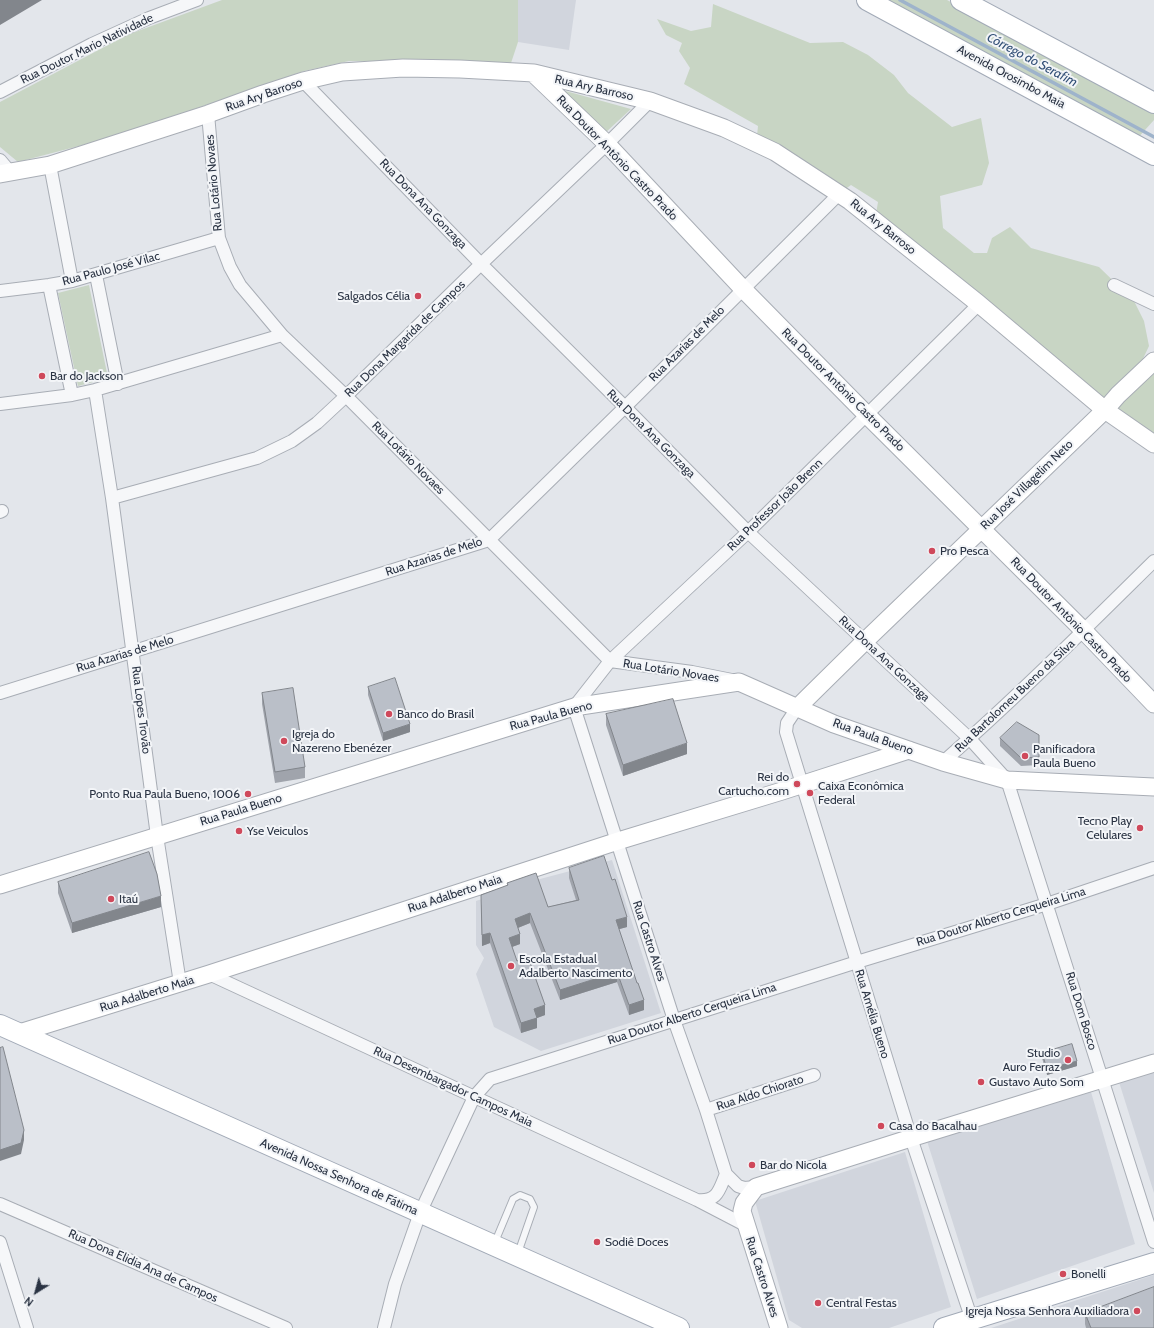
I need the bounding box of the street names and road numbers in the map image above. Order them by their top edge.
street label: Rua Doutor Mario Natividade [18,11,156,87]
street label: Avenida Orosimbo Maia [954,42,1068,112]
street label: Rua Ary Barroso [553,72,635,104]
street label: Rua Ary Barroso [224,75,304,115]
street label: Rua Doutor Antônio Castro Prado [553,92,681,224]
street label: Rua Lotário Novaes [203,134,225,232]
street label: Rua Dona Ana Gonzaga [376,156,470,252]
street label: Rua Ary Barroso [847,196,919,258]
street label: Rua Paulo José Vilac [61,249,161,289]
street label: Rua Dona Margarida de Campos [342,278,468,400]
street label: Rua Azarias de Melo [646,303,728,385]
street label: Rua Doutor Antônio Castro Prado [778,325,908,455]
street label: Rua Dona Ana Gonzaga [604,387,698,481]
street label: Rua Lotário Novaes [369,419,447,497]
street label: Rua José Villagelim Neto [978,437,1076,533]
street label: Rua Professor João Brenn [724,456,826,554]
street label: Rua Azarias de Melo [384,535,484,579]
street label: Rua Doutor Antônio Castro Prado [1007,554,1135,686]
street label: Rua Dona Ana Gonzaga [835,613,933,705]
street label: Rua Azarias de Melo [75,632,175,676]
street label: Rua Bartolomeu Bueno da Silva [952,637,1078,755]
street label: Rua Lotário Novaes [622,656,720,686]
street label: Rua Lopes Trovão [128,665,154,755]
street label: Rua Paula Bueno [508,698,594,734]
street label: Rua Paula Bueno [831,716,915,758]
street label: Rua Paula Bueno [198,791,284,829]
street label: Rua Adalberto Maia [406,872,504,916]
street label: Rua Doutor Alberto Cerqueira Lima [915,884,1087,950]
street label: Rua Castro Alves [629,899,669,983]
street label: Rua Amélia Bueno [852,968,892,1060]
street label: Rua Dom Bosco [1062,970,1100,1052]
street label: Rua Adalberto Maia [98,973,196,1015]
street label: Rua Doutor Alberto Cerqueira Lima [606,980,778,1048]
street label: Rua Desembargador Campos Maia [371,1044,535,1130]
street label: Rua Aldo Chiorato [715,1072,805,1114]
street label: Avenida Nossa Senhora de Fátima [258,1136,420,1218]
street label: Rua Dona Elidia Ana de Campos [66,1226,220,1306]
street label: Rua Castro Alves [742,1235,782,1319]

